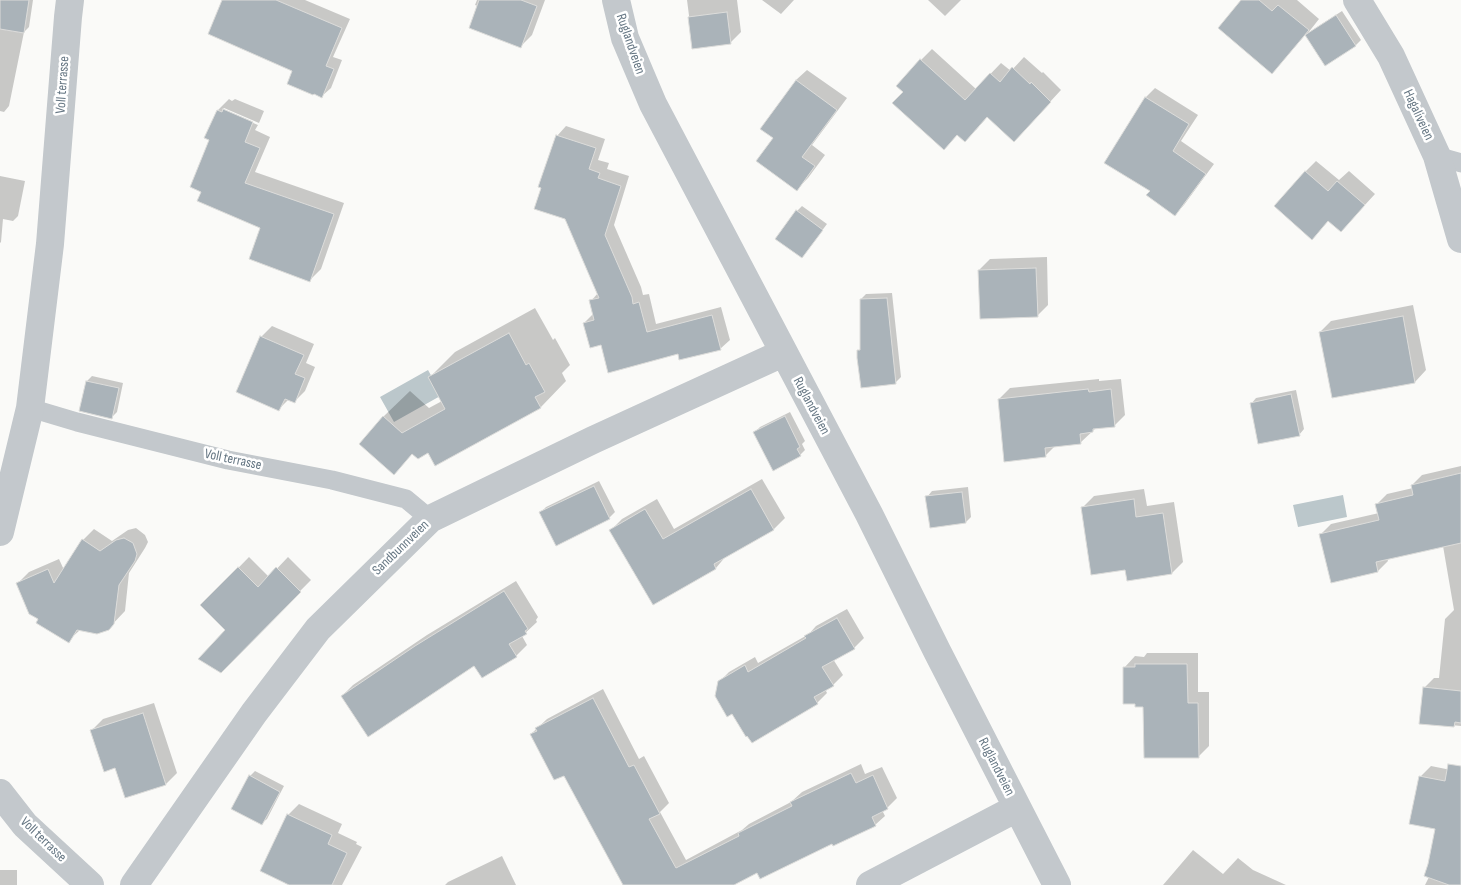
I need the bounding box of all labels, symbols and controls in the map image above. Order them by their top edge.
street label: Ruglandveien [612,12,648,76]
street label: Voll terrasse [53,56,73,114]
street label: Hagaliveien [1399,87,1437,143]
street label: Ruglandveien [789,374,833,438]
street label: Voll terrasse [203,446,263,474]
street label: Sandbunnveien [369,517,433,579]
street label: Ruglandveien [974,735,1018,799]
street label: Voll terrasse [16,814,70,866]

